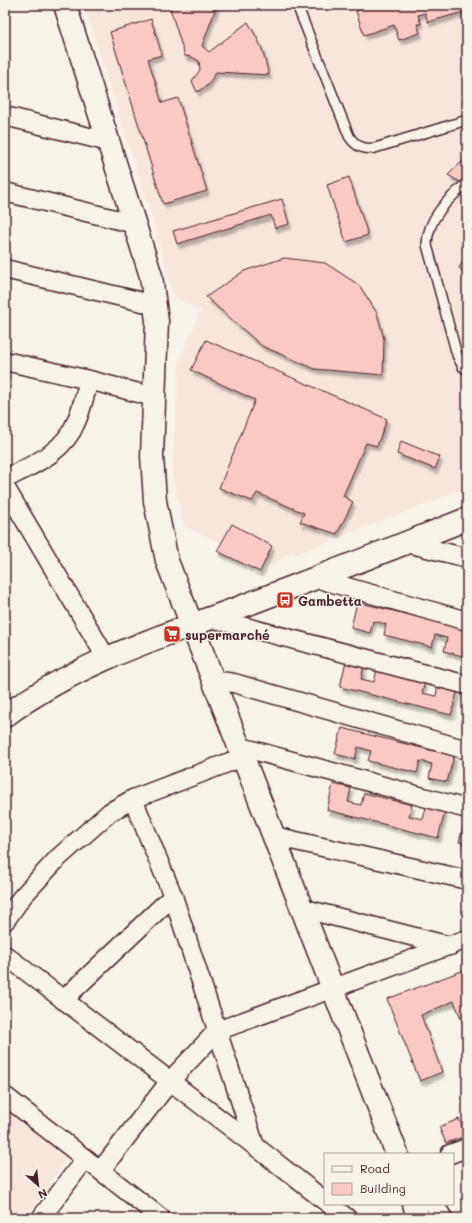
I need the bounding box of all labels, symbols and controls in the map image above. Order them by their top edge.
bus stop icon: Gambetta [275,590,295,610]
place label: Gambetta [298,592,362,609]
supermarket icon: supermarché [162,624,182,644]
place label: supermarché [185,626,270,643]
legend [324,1153,454,1205]
text: Road [360,1160,390,1176]
north arrow [18,1165,58,1205]
text: Building [360,1180,406,1196]
text: N [36,1186,50,1203]

